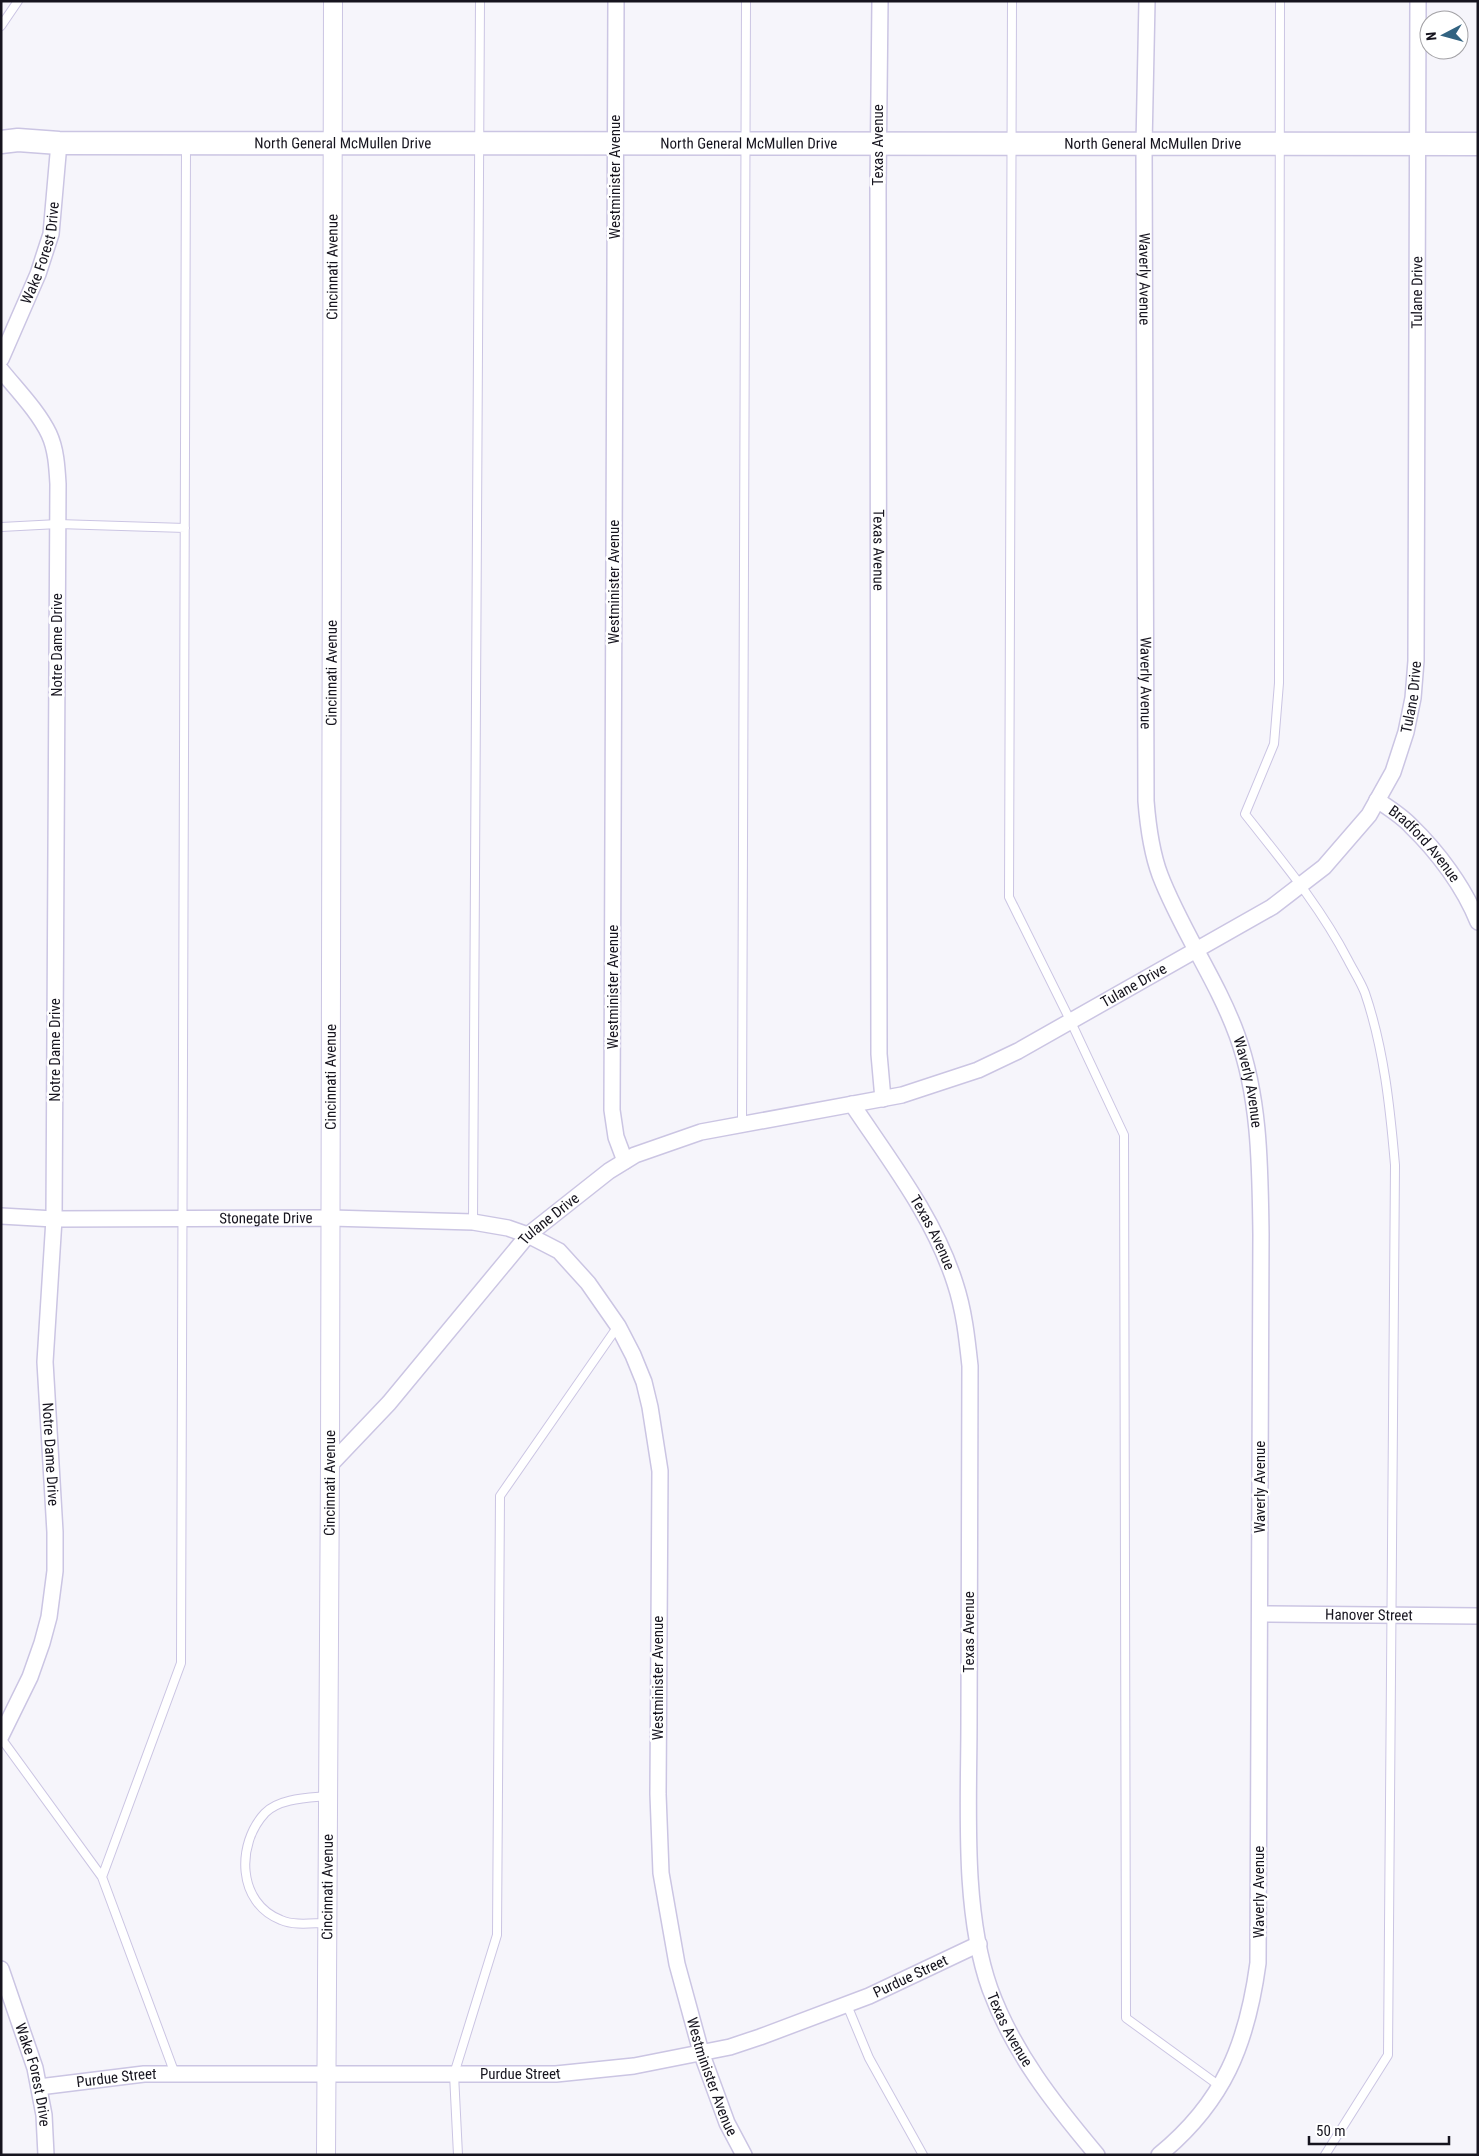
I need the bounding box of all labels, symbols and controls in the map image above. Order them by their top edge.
north arrow [1419,10,1469,60]
text: N [1423,31,1439,41]
street label: Texas Avenue [869,104,887,186]
street label: Westminister Avenue [606,115,624,239]
street label: North General McMullen Drive [254,134,431,152]
street label: North General McMullen Drive [660,134,837,153]
street label: North General McMullen Drive [1064,135,1241,153]
street label: Wake Forest Drive [17,201,63,307]
street label: Cincinnati Avenue [323,214,342,320]
street label: Waverly Avenue [1135,233,1154,325]
street label: Tulane Drive [1408,256,1426,329]
street label: Texas Avenue [869,509,887,591]
street label: Westminister Avenue [605,520,623,644]
street label: Notre Dame Drive [48,593,66,697]
street label: Cincinnati Avenue [323,620,341,726]
street label: Waverly Avenue [1136,637,1155,729]
street label: Tulane Drive [1397,660,1425,735]
street label: Bradford Avenue [1385,802,1464,886]
street label: Westminister Avenue [604,925,622,1049]
street label: Tulane Drive [1098,960,1170,1011]
street label: Notre Dame Drive [46,998,64,1102]
street label: Cincinnati Avenue [322,1024,340,1130]
street label: Waverly Avenue [1229,1034,1266,1129]
street label: Tulane Drive [515,1189,583,1248]
street label: Texas Avenue [906,1192,959,1272]
street label: Stonegate Drive [219,1209,313,1227]
street label: Notre Dame Drive [38,1402,62,1507]
street label: Cincinnati Avenue [321,1430,339,1536]
street label: Waverly Avenue [1251,1441,1269,1533]
street label: Texas Avenue [960,1591,978,1673]
street label: Hanover Street [1325,1606,1413,1624]
street label: Westminister Avenue [649,1616,667,1740]
street label: Cincinnati Avenue [318,1834,337,1940]
street label: Waverly Avenue [1250,1846,1268,1938]
street label: Purdue Street [870,1951,951,2002]
street label: Texas Avenue [983,1990,1036,2070]
street label: Westminister Avenue [683,2015,741,2139]
street label: Wake Forest Drive [11,2021,54,2127]
street label: Purdue Street [75,2065,156,2091]
street label: Purdue Street [480,2065,561,2083]
scale bar [1309,2114,1449,2146]
text: 50 m [1316,2122,1346,2140]

